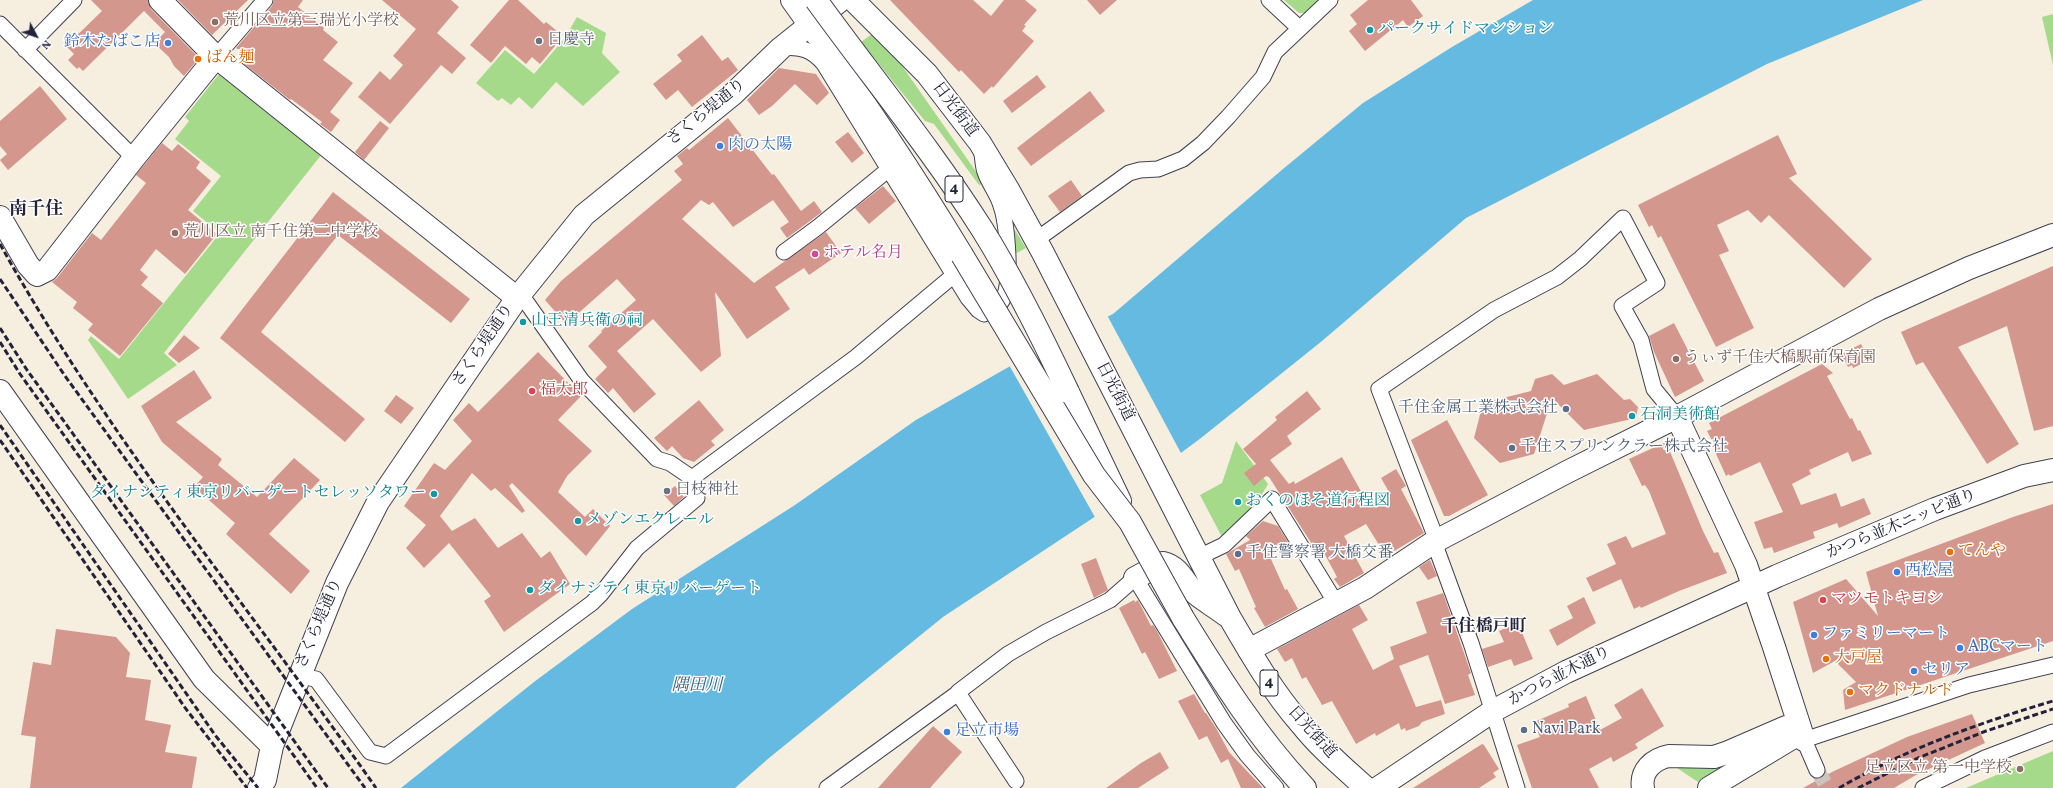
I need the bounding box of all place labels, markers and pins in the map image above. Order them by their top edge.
place label: 荒川区立第三瑞光小学校 [223,12,399,32]
marker: 荒川区立第三瑞光小学校 [210,17,220,27]
place label: パークサイドマンション [1378,20,1554,40]
marker: パークサイドマンション [1365,25,1375,35]
place label: 日慶寺 [547,31,595,51]
place label: 鈴木たばこ店 [64,33,160,53]
marker: 日慶寺 [534,36,544,46]
marker: 鈴木たばこ店 [163,38,173,48]
place label: ばん麺 [206,49,254,69]
marker: ばん麺 [193,54,203,64]
place label: 肉の太陽 [728,136,792,156]
marker: 肉の太陽 [715,141,725,151]
place label: 荒川区立 南千住第二中学校 [183,223,378,243]
marker: 荒川区立 南千住第二中学校 [170,228,180,238]
place label: ホテル名月 [823,244,903,264]
marker: ホテル名月 [810,249,820,259]
place label: 山王清兵衛の祠 [531,312,643,332]
marker: 山王清兵衛の祠 [518,317,528,327]
place label: うぃず千住大橋駅前保育園 [1684,349,1876,369]
marker: うぃず千住大橋駅前保育園 [1671,354,1681,364]
place label: 福太郎 [540,381,588,401]
marker: 福太郎 [527,386,537,396]
place label: 千住金属工業株式会社 [1398,399,1558,419]
marker: 千住金属工業株式会社 [1561,404,1571,414]
place label: 石洞美術館 [1640,406,1720,426]
marker: 石洞美術館 [1627,411,1637,421]
place label: 千住スプリンクラー株式会社 [1520,438,1728,458]
marker: 千住スプリンクラー株式会社 [1507,443,1517,453]
place label: 日枝神社 [675,481,739,501]
place label: ダイナシティ東京リバーゲートセレッソタワー [90,484,426,504]
marker: 日枝神社 [662,486,672,496]
marker: ダイナシティ東京リバーゲートセレッソタワー [429,489,439,499]
place label: おくのほそ道行程図 [1246,492,1390,512]
marker: おくのほそ道行程図 [1233,497,1243,507]
place label: メゾンエクレール [586,511,714,531]
marker: メゾンエクレール [573,516,583,526]
place label: てんや [1958,542,2006,562]
place label: 千住警察署 大橋交番 [1246,544,1393,564]
marker: てんや [1945,547,1955,557]
marker: 千住警察署 大橋交番 [1233,549,1243,559]
place label: 西松屋 [1905,562,1953,582]
marker: 西松屋 [1892,567,1902,577]
place label: ダイナシティ東京リバーゲート [538,580,762,600]
marker: ダイナシティ東京リバーゲート [525,585,535,595]
place label: マツモトキヨシ [1831,590,1943,610]
marker: マツモトキヨシ [1818,595,1828,605]
place label: ファミリーマート [1822,625,1950,645]
marker: ファミリーマート [1809,630,1819,640]
place label: ABCマート [1968,638,2048,658]
marker: ABCマート [1955,643,1965,653]
place label: 大戸屋 [1834,649,1882,669]
marker: 大戸屋 [1821,654,1831,664]
place label: セリア [1922,661,1970,681]
marker: セリア [1909,666,1919,676]
place label: マクドナルド [1858,682,1954,702]
marker: マクドナルド [1845,687,1855,697]
place label: Navi Park [1532,720,1601,740]
place label: 足立市場 [955,722,1019,742]
marker: Navi Park [1519,725,1529,735]
marker: 足立市場 [942,727,952,737]
place label: 足立区立 第一中学校 [1865,759,2012,779]
marker: 足立区立 第一中学校 [2015,764,2025,774]

